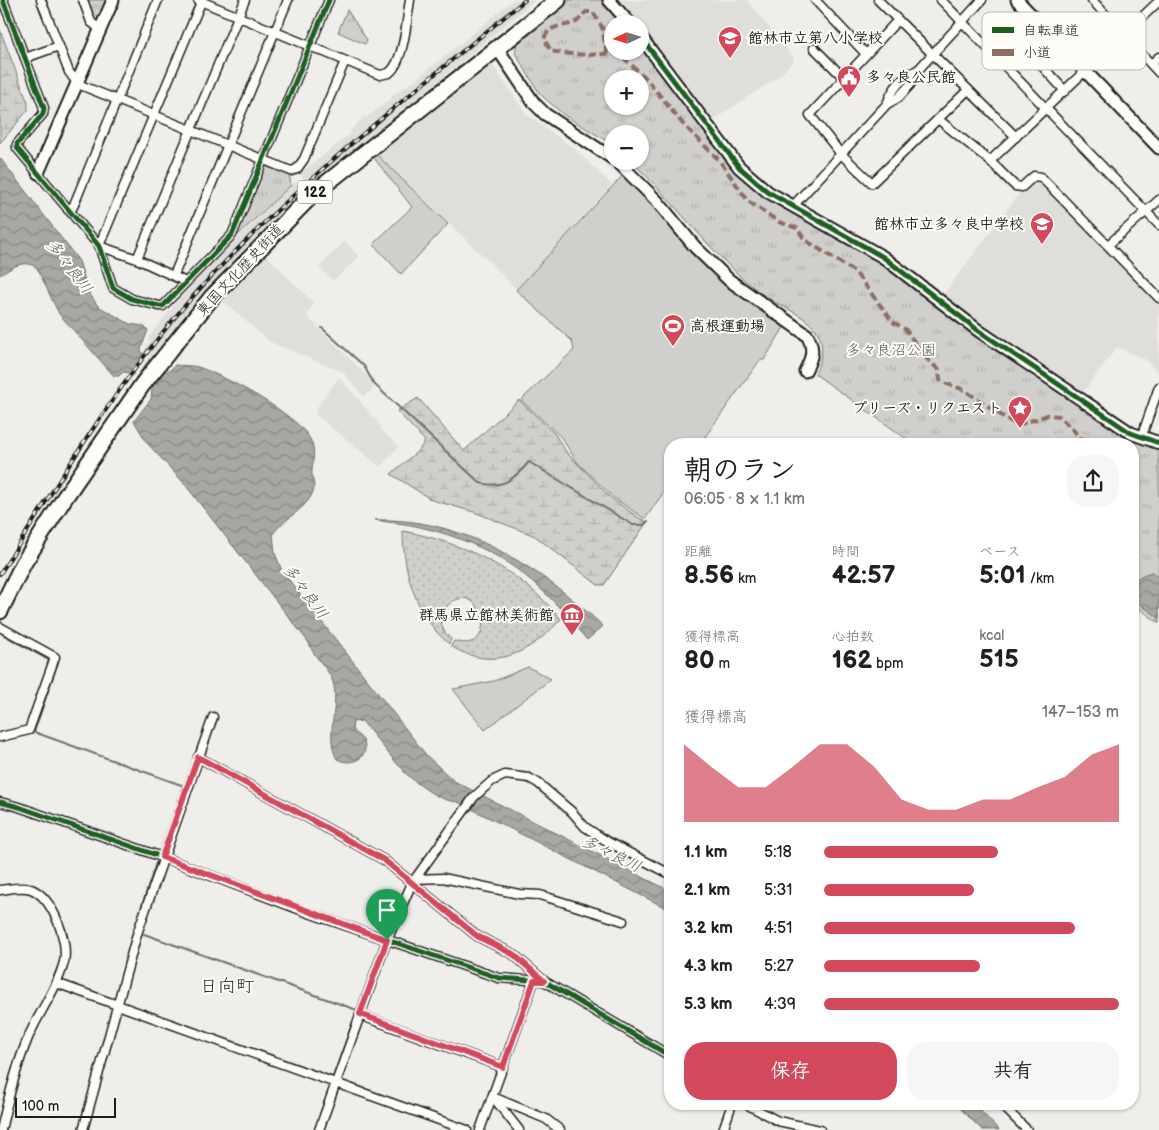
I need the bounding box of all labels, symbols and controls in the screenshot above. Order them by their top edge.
legend [982,12,1146,70]
north arrow [604,15,649,60]
map controls [604,15,649,170]
text: 自転車道 [1023,22,1079,39]
school or university icon: 館林市立第八小学校 [717,25,743,59]
place label: 館林市立第八小学校 [748,29,883,48]
text: 小道 [1023,44,1051,61]
public building icon: 多々良公民館 [836,64,862,98]
place label: 多々良公民館 [866,68,956,87]
button: + [604,70,649,115]
button: − [604,125,649,170]
road number: 122 [298,180,332,203]
school or university icon: 館林市立多々良中学校 [1029,211,1055,245]
place label: 館林市立多々良中学校 [874,215,1024,234]
street label: 東国文化歴史街道 [192,220,288,321]
water label: 多々良川 [42,236,96,298]
sports icon: 高根運動場 [660,313,686,347]
place label: 高根運動場 [690,317,765,336]
park label: 多々良沼公園 [846,341,936,360]
place icon: プリーズ・リクエスト [1007,395,1033,429]
place label: プリーズ・リクエスト [852,399,1002,418]
text: 朝のラン [684,454,796,487]
button: share [1067,455,1119,507]
text: 06:05 · 8 × 1.1 km [684,490,805,509]
text: 距離 [684,543,712,560]
text: 時間 [832,543,860,560]
text: ペース [979,543,1021,560]
text: 8.56 [684,560,734,591]
text: 42:57 [832,560,896,591]
text: 5:01 [979,560,1026,591]
water label: 多々良川 [278,561,332,623]
text: km [734,570,756,587]
text: /km [1026,570,1054,587]
museum icon: 群馬県立館林美術館 [559,602,585,636]
place label: 群馬県立館林美術館 [419,606,554,625]
text: kcal [979,627,1004,644]
text: 獲得標高 [684,628,740,645]
text: 心拍数 [832,628,874,645]
text: 515 [979,644,1019,675]
text: 80 [684,645,715,676]
text: 162 [832,645,872,676]
text: m [715,655,730,672]
text: bpm [872,655,904,672]
text: 147–153 m [1042,703,1119,722]
text: 獲得標高 [684,708,748,727]
water label: 多々良川 [578,832,644,877]
text: 1.1 km [684,843,727,862]
text: 5:18 [764,843,792,862]
text: 2.1 km [684,881,730,900]
text: 5:31 [764,881,792,900]
pin [366,889,408,940]
icon: arrive [373,896,401,924]
text: 3.2 km [684,919,733,938]
text: 4:51 [764,919,792,938]
text: 4.3 km [684,957,733,976]
text: 5:27 [764,957,794,976]
district label: 日向町 [200,976,254,997]
text: 5.3 km [684,995,732,1014]
text: 4:39 [764,995,796,1014]
button: 保存 [684,1042,897,1100]
button: 共有 [907,1042,1119,1100]
scale bar [15,1095,116,1118]
text: 100 m [22,1098,59,1115]

